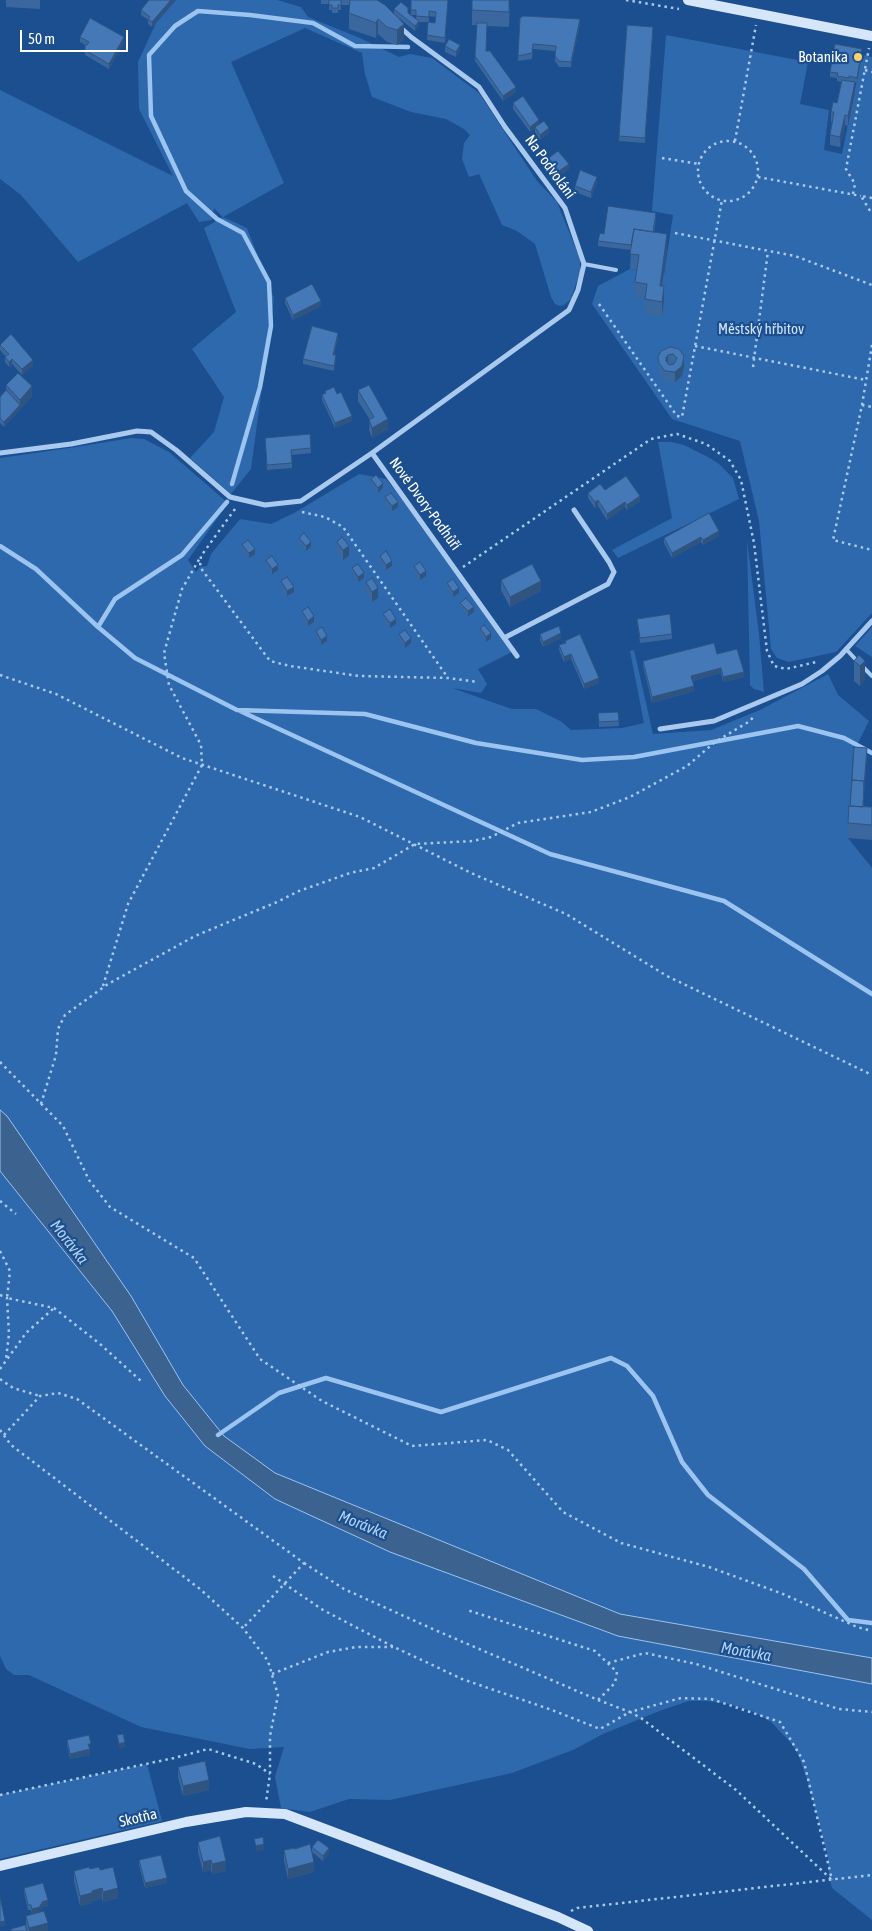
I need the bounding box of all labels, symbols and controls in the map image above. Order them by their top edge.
scale bar [22,20,130,52]
text: 50 m [28,30,55,47]
place label: Botanika [798,48,848,66]
marker: Botanika [852,51,864,63]
street label: Na Podvolání [521,132,579,202]
park label: Městský hřbitov [718,320,804,338]
street label: Nové Dvory-Podhůří [385,454,465,554]
water label: Morávka [46,1216,92,1268]
water label: Morávka [336,1507,390,1543]
water label: Morávka [719,1638,773,1666]
street label: Skotňa [117,1805,159,1831]

